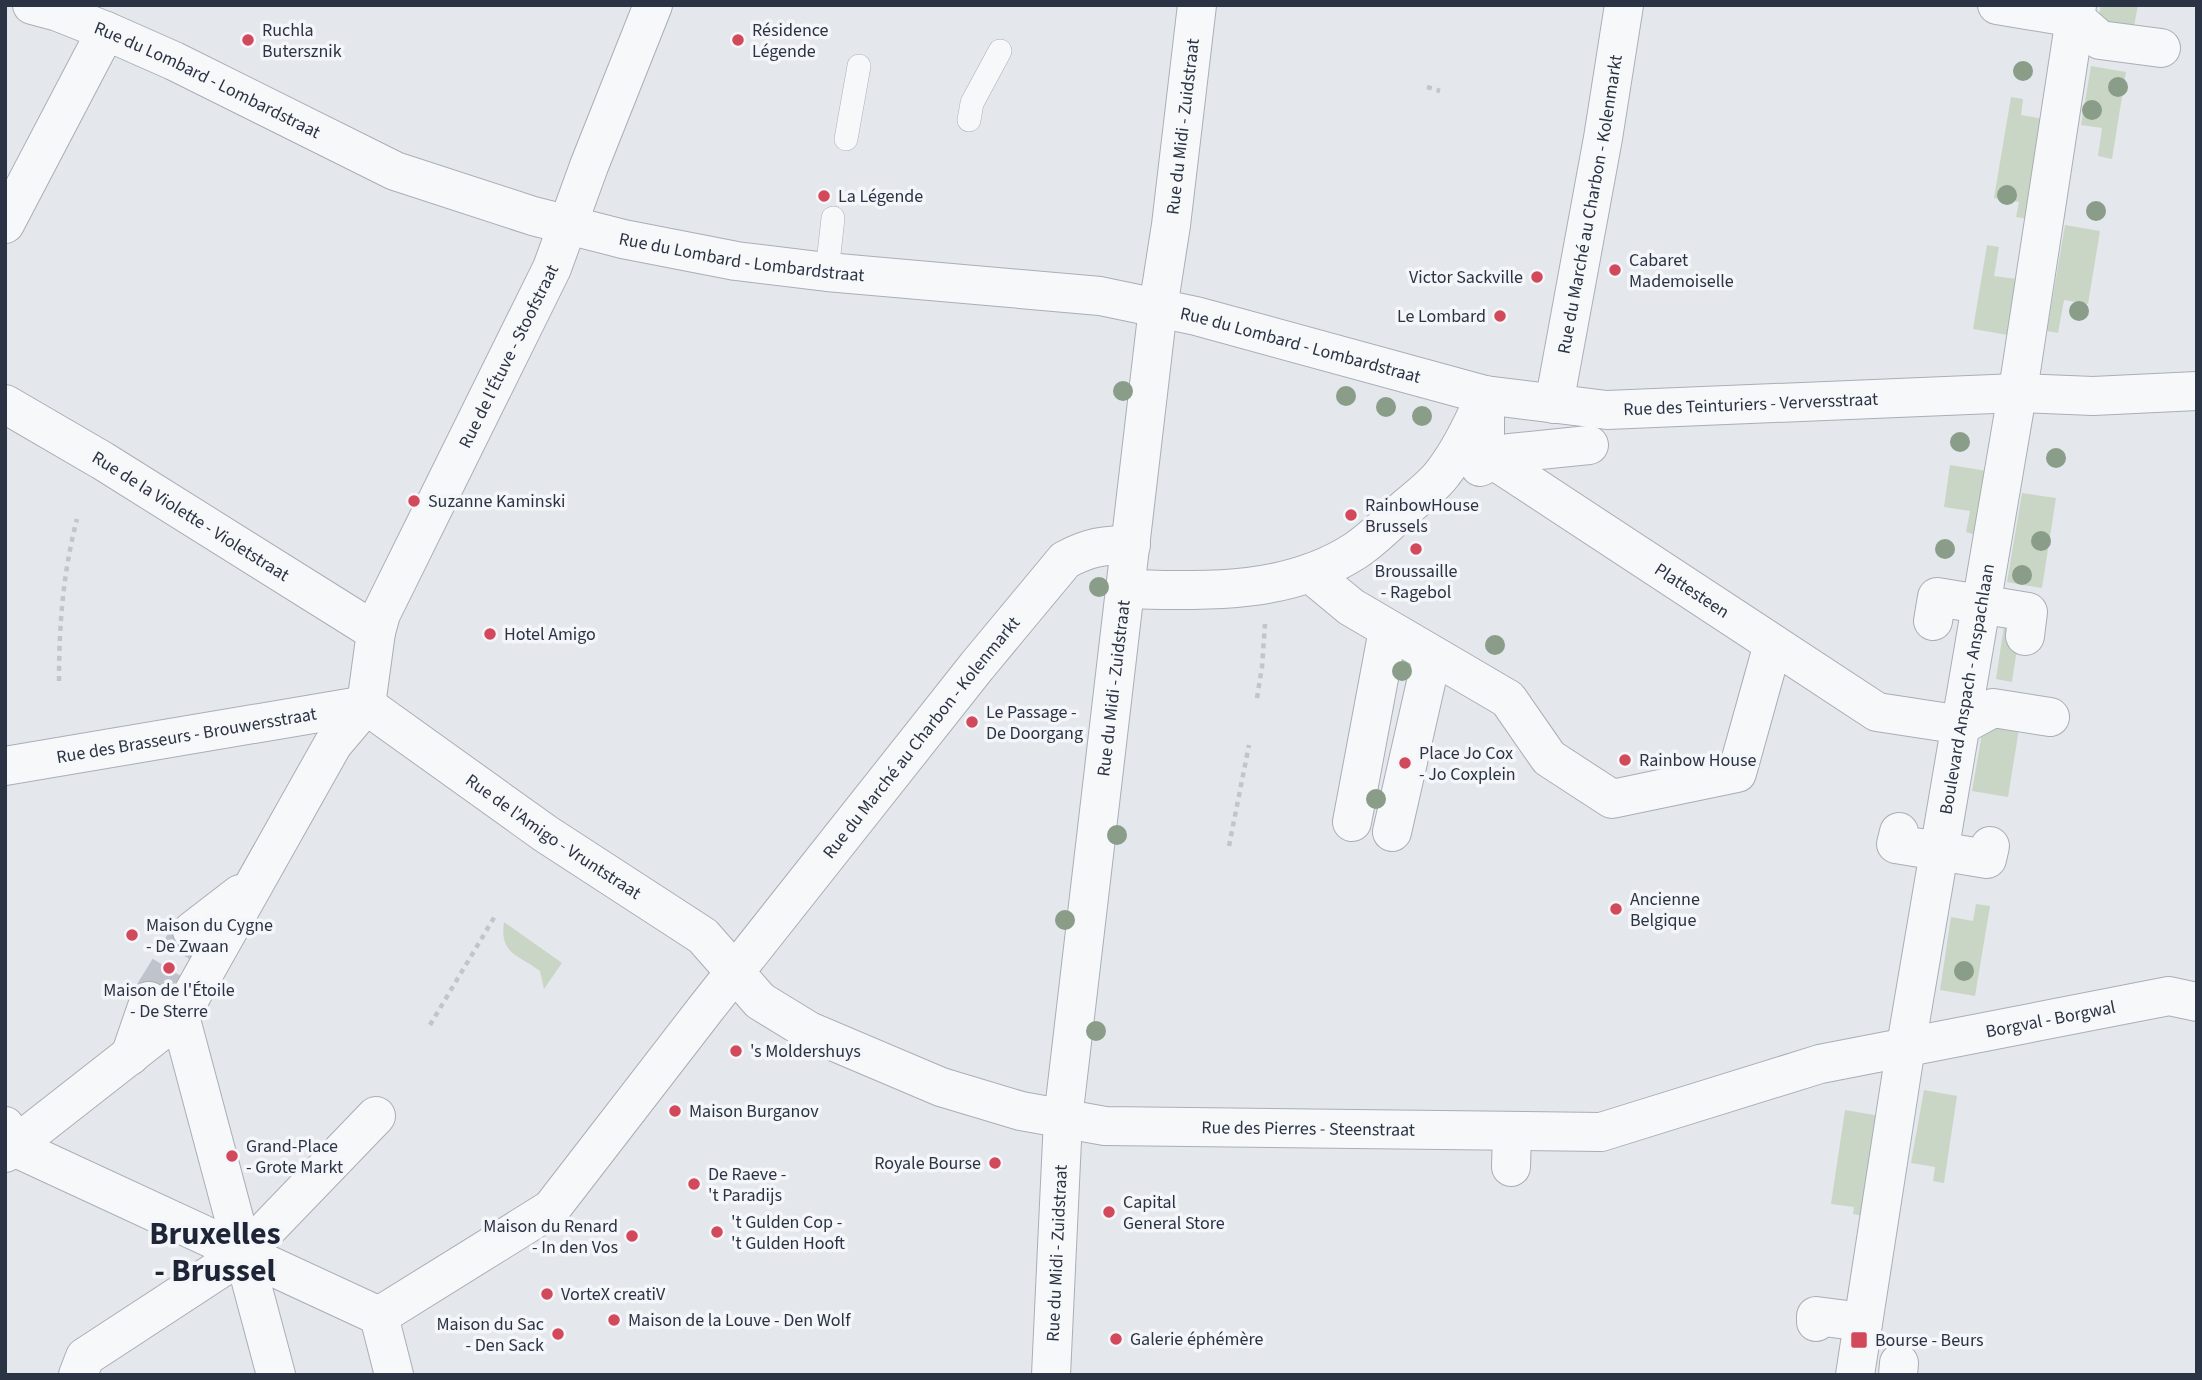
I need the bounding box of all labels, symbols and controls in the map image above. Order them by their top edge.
street label: Rue du Lombard - Lombardstraat [90,16,325,145]
place label: Ruchla Butersznik [262,18,342,64]
place label: Résidence Légende [752,18,829,64]
marker: Ruchla Butersznik [240,32,256,48]
marker: Résidence Légende [730,32,746,48]
street label: Rue du Midi - Zuidstraat [1160,37,1206,216]
street label: Rue du Marché au Charbon - Kolenmarkt [1551,53,1629,356]
place label: La Légende [838,184,923,209]
marker: La Légende [816,188,832,204]
street label: Rue du Lombard - Lombardstraat [617,226,865,288]
place label: Cabaret Mademoiselle [1629,248,1734,294]
street label: Rue de l'Étuve - Stoofstraat [453,260,565,452]
marker: Cabaret Mademoiselle [1607,262,1623,278]
place label: Victor Sackville [1409,265,1523,290]
marker: Victor Sackville [1529,269,1545,285]
street label: Rue du Lombard - Lombardstraat [1178,301,1423,390]
place label: Le Lombard [1397,304,1486,329]
marker: Le Lombard [1492,308,1508,324]
street label: Rue des Teinturiers - Verversstraat [1623,387,1879,422]
street label: Rue de la Violette - Violetstraat [87,445,294,588]
place label: Suzanne Kaminski [428,489,566,514]
marker: Suzanne Kaminski [406,493,422,509]
place label: RainbowHouse Brussels [1365,493,1479,539]
marker: RainbowHouse Brussels [1343,507,1359,523]
marker: Broussaille - Ragebol [1408,541,1424,557]
street label: Plattesteen [1649,557,1734,625]
place label: Broussaille - Ragebol [1375,559,1458,605]
street label: Boulevard Anspach - Anspachlaan [1934,562,2001,816]
street label: Rue du Midi - Zuidstraat [1091,599,1137,778]
street label: Rue du Marché au Charbon - Kolenmarkt [817,611,1026,864]
place label: Hotel Amigo [504,622,596,647]
marker: Hotel Amigo [482,626,498,642]
place label: Le Passage - De Doorgang [986,700,1083,746]
street label: Rue des Brasseurs - Brouwersstraat [55,702,318,770]
marker: Le Passage - De Doorgang [964,714,980,730]
place label: Place Jo Cox - Jo Coxplein [1419,741,1516,787]
place label: Rainbow House [1639,748,1757,773]
marker: Rainbow House [1617,752,1633,768]
marker: Place Jo Cox - Jo Coxplein [1397,755,1413,771]
street label: Rue de l'Amigo - Vruntstraat [460,768,646,906]
place label: Ancienne Belgique [1630,887,1700,933]
marker: Ancienne Belgique [1608,901,1624,917]
place label: Maison du Cygne - De Zwaan [146,913,273,959]
marker: Maison du Cygne - De Zwaan [124,927,140,943]
marker: Maison de l'Étoile - De Sterre [161,960,177,976]
place label: Maison de l'Étoile - De Sterre [103,978,235,1024]
street label: Borgval - Borgwal [1983,995,2118,1044]
place label: 's Moldershuys [750,1039,861,1064]
marker: 's Moldershuys [728,1043,744,1059]
place label: Maison Burganov [689,1099,819,1124]
marker: Maison Burganov [667,1103,683,1119]
street label: Rue des Pierres - Steenstraat [1201,1115,1415,1143]
place label: Grand-Place - Grote Markt [246,1134,343,1180]
marker: Grand-Place - Grote Markt [224,1148,240,1164]
place label: Royale Bourse [874,1151,981,1176]
marker: Royale Bourse [987,1155,1003,1171]
place label: De Raeve - 't Paradijs [708,1162,786,1208]
street label: Rue du Midi - Zuidstraat [1041,1164,1074,1342]
marker: De Raeve - 't Paradijs [686,1176,702,1192]
place label: Capital General Store [1123,1190,1225,1236]
marker: Capital General Store [1101,1204,1117,1220]
place label: 't Gulden Cop - 't Gulden Hooft [731,1210,845,1256]
district label: Bruxelles - Brussel [149,1211,281,1294]
place label: Maison du Renard - In den Vos [483,1214,618,1260]
marker: 't Gulden Cop - 't Gulden Hooft [709,1224,725,1240]
marker: Maison du Renard - In den Vos [624,1228,640,1244]
place label: VorteX creatiV [561,1282,666,1307]
marker: VorteX creatiV [539,1286,555,1302]
place label: Maison de la Louve - Den Wolf [628,1308,851,1333]
place label: Maison du Sac - Den Sack [436,1312,544,1358]
marker: Maison de la Louve - Den Wolf [606,1312,622,1328]
marker: Maison du Sac - Den Sack [550,1326,566,1342]
place label: Galerie éphémère [1130,1327,1263,1352]
place label: Bourse - Beurs [1875,1328,1984,1353]
marker: Bourse - Beurs [1849,1330,1869,1350]
marker: Galerie éphémère [1108,1331,1124,1347]

